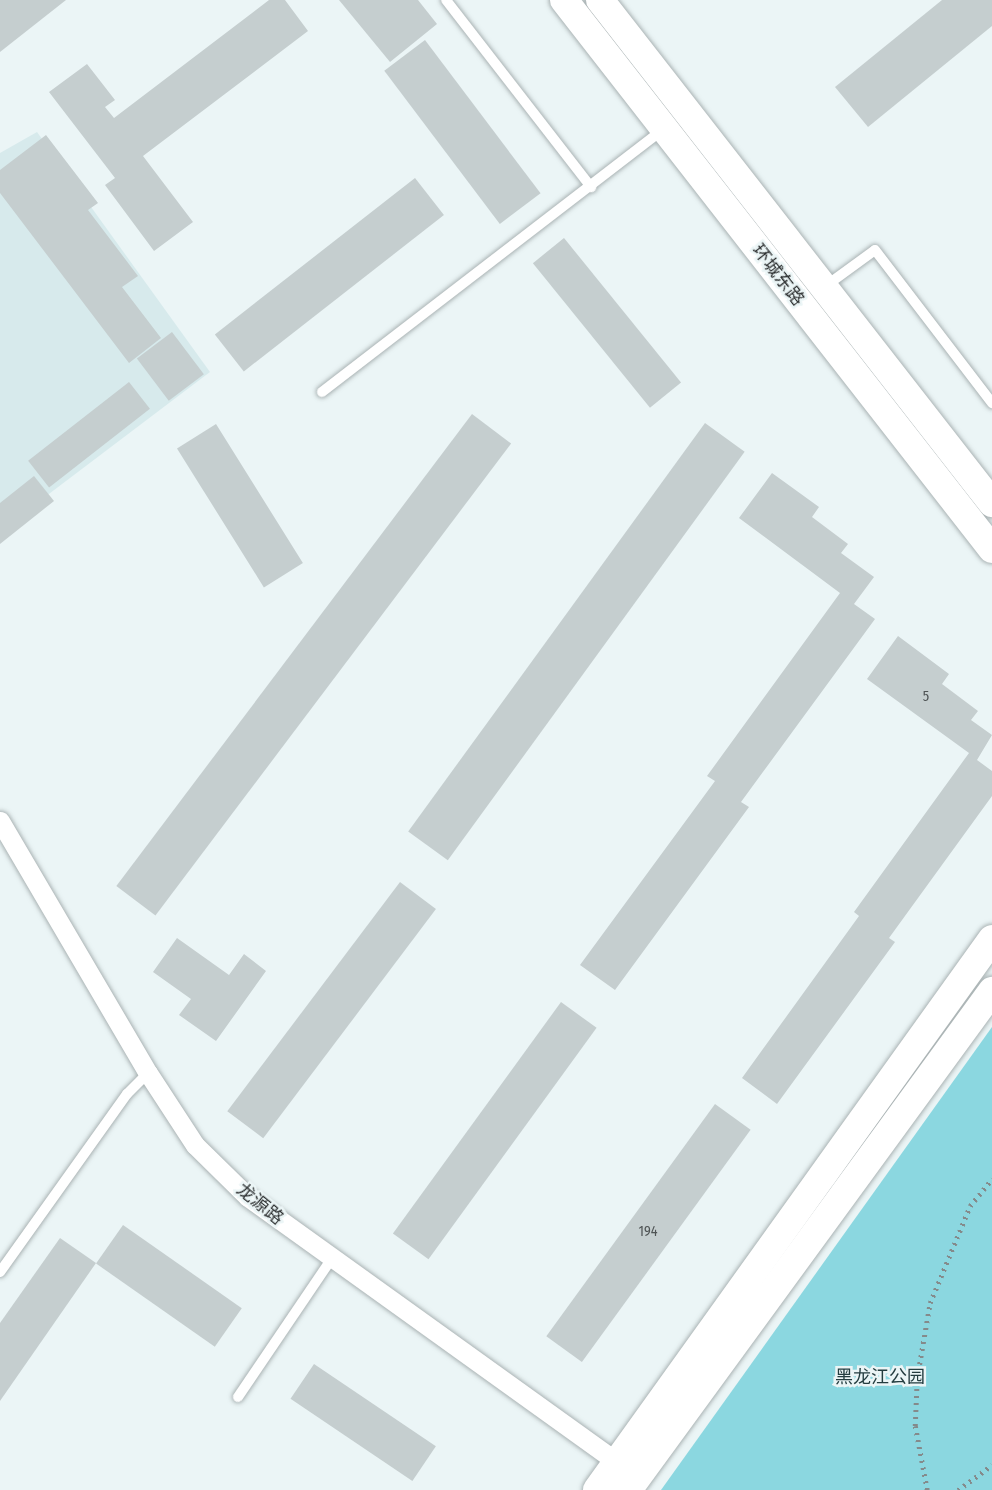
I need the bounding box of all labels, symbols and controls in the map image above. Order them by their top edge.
street label: 环城东路 [747,240,809,310]
house number: 5 [923,689,929,705]
street label: 龙源路 [232,1179,288,1229]
house number: 194 [639,1224,657,1240]
park label: 黑龙江公园 [835,1366,925,1388]

